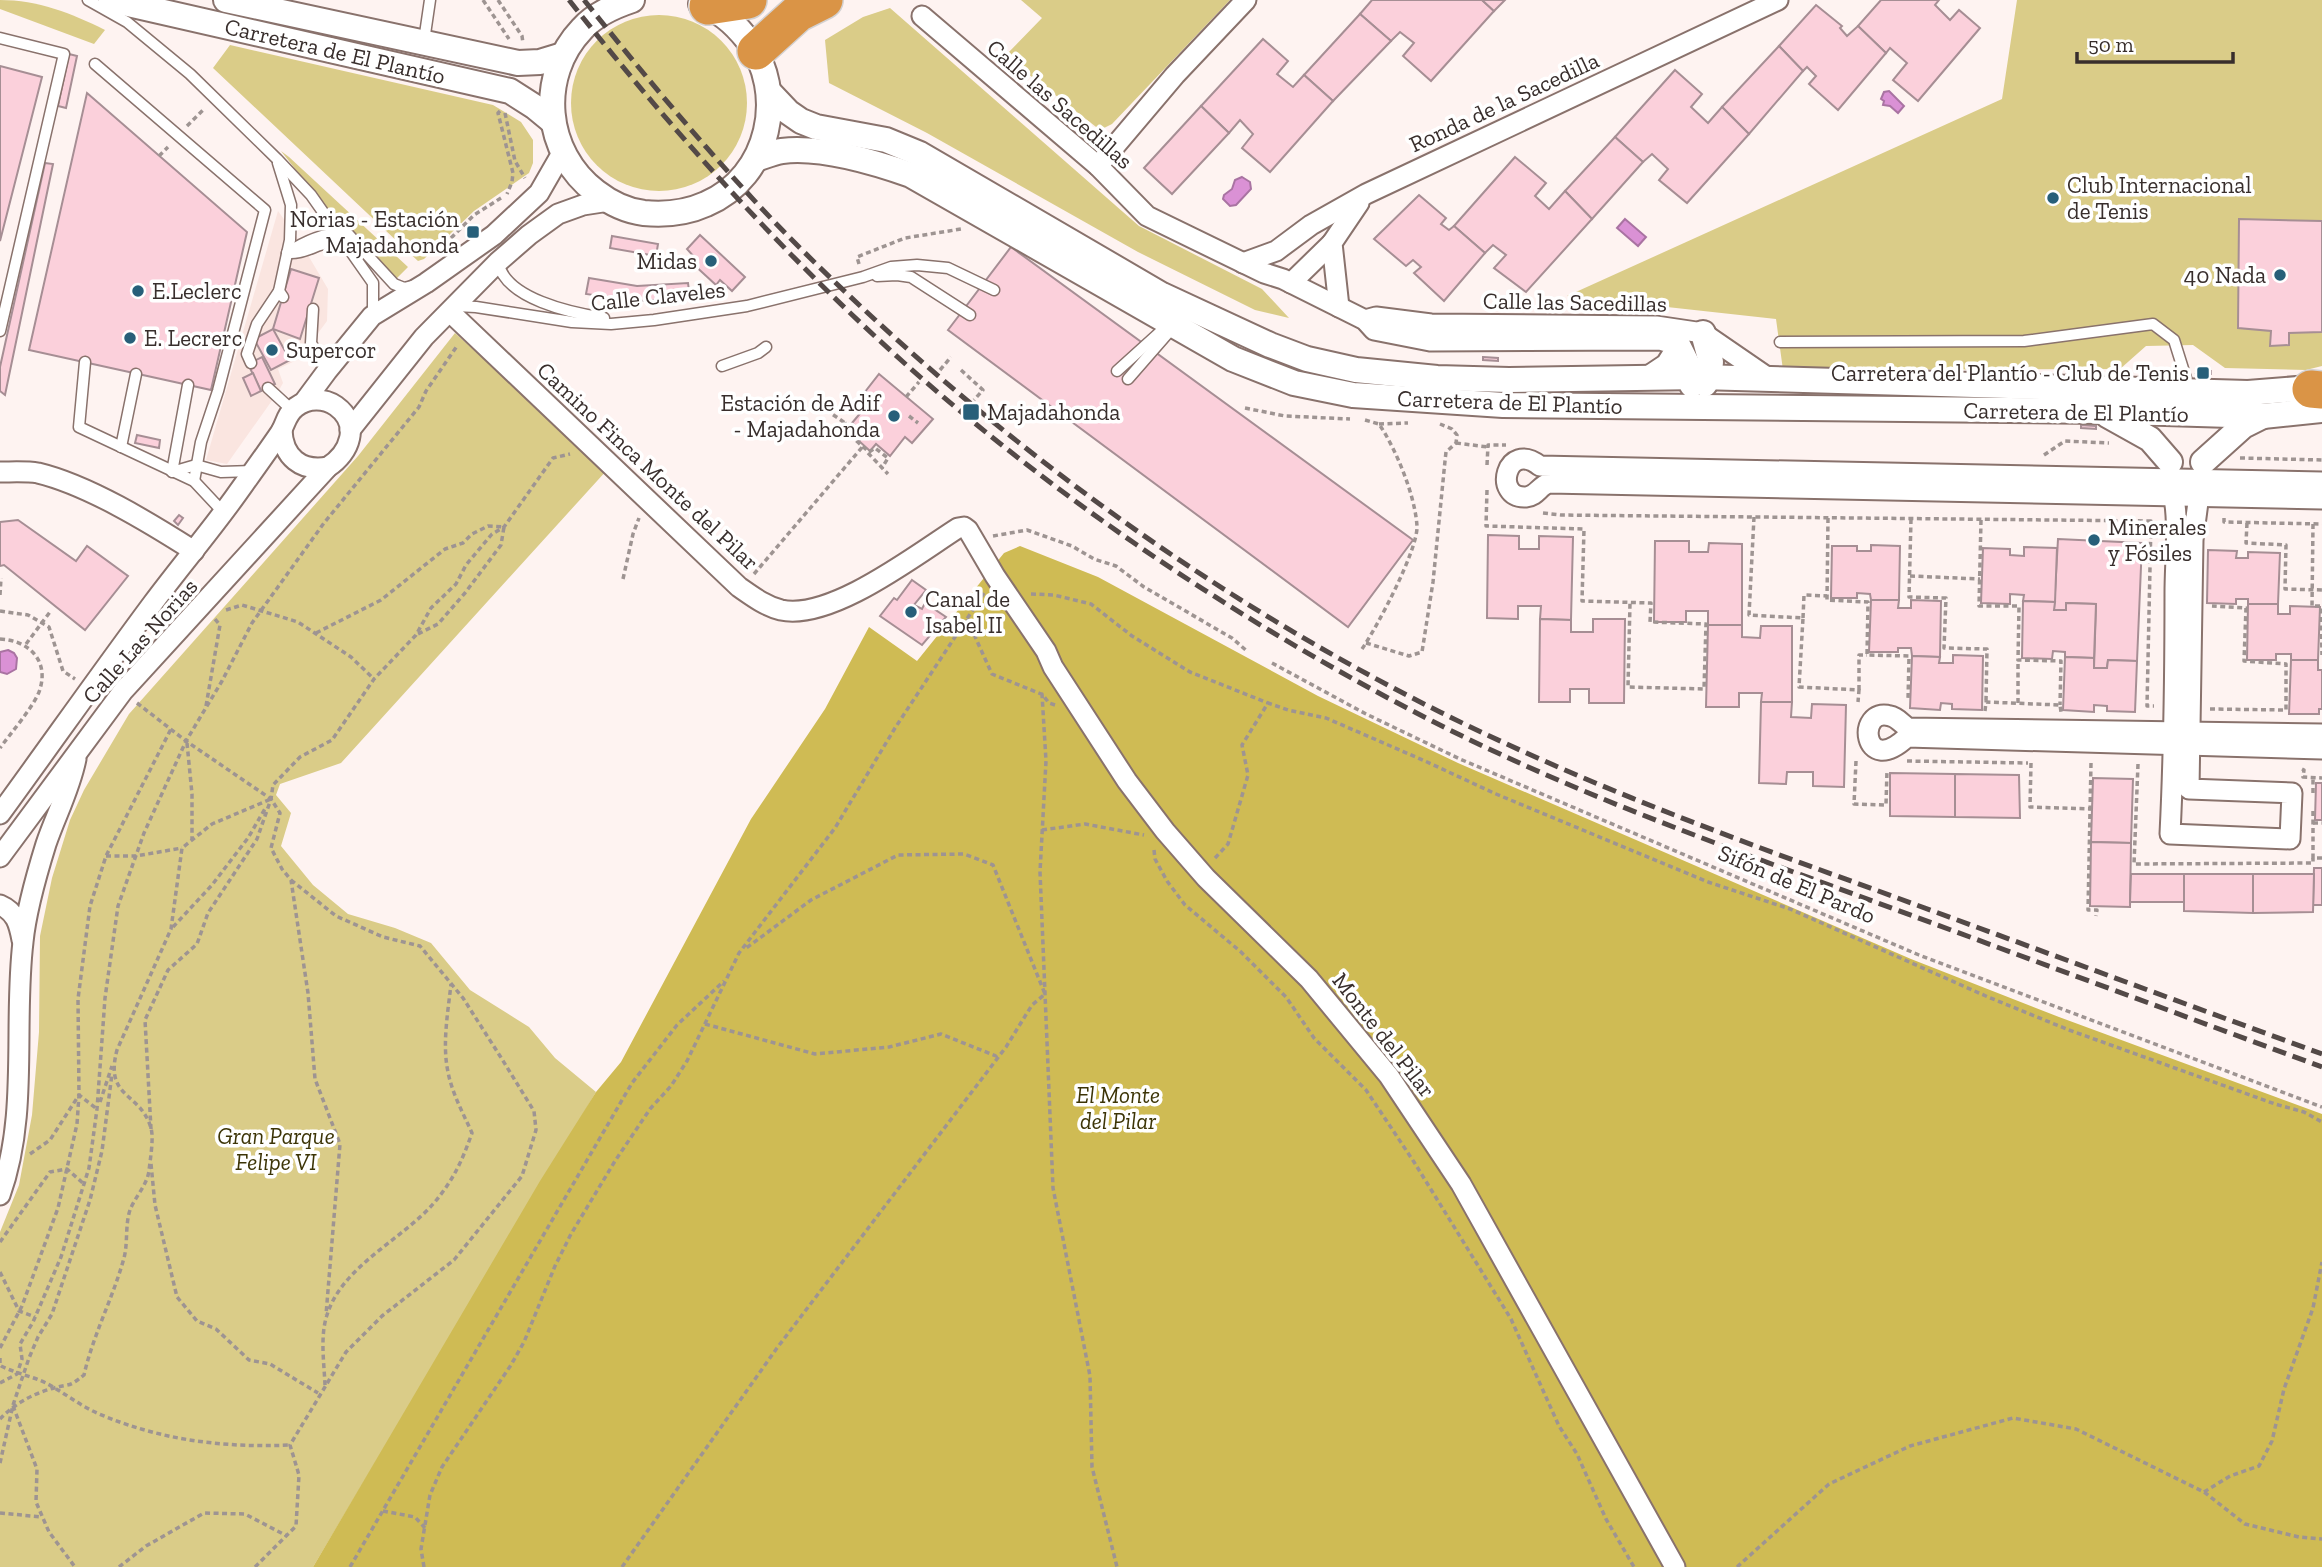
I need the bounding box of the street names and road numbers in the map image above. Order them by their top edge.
street label: Carretera de El Plantío [222,12,448,90]
street label: Calle las Sacedillas [981,33,1139,175]
street label: Ronda de la Sacedilla [1405,46,1603,158]
street label: Calle Claveles [589,275,727,317]
street label: Calle las Sacedillas [1483,286,1667,318]
street label: Camino Finca Monte del Pilar [532,356,764,576]
street label: Carretera de El Plantío [1397,384,1623,420]
street label: Carretera de El Plantío [1963,396,2189,428]
street label: Calle Las Norias [76,573,204,709]
street label: Sifón de El Pardo [1714,838,1880,930]
street label: Monte del Pilar [1327,967,1441,1103]

